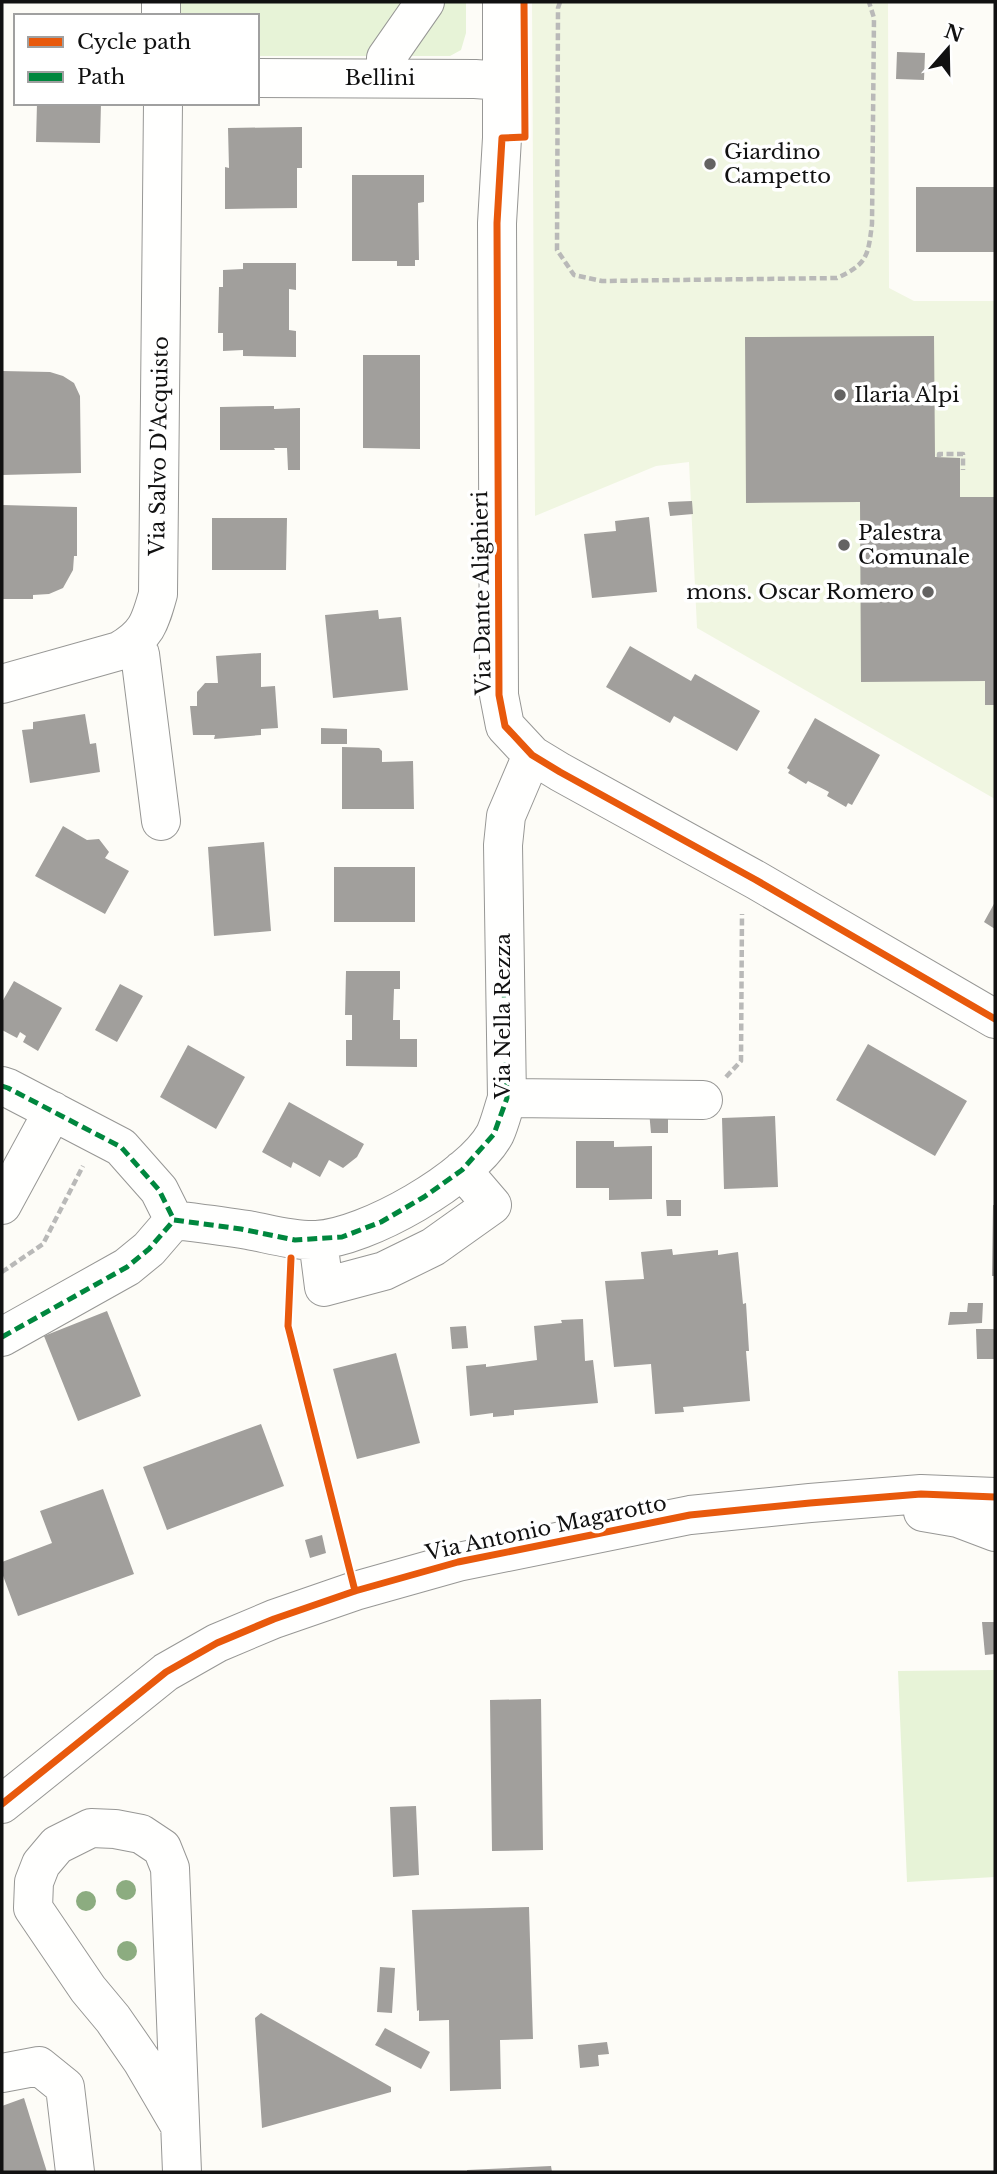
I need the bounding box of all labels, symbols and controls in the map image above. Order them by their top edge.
legend [14,14,259,105]
north arrow [913,14,983,84]
text: N [941,20,966,47]
text: Cycle path [77,29,191,55]
text: Path [77,64,125,90]
street label: Bellini [345,65,415,91]
place label: Giardino Campetto [724,139,831,189]
marker: Giardino Campetto [702,156,718,172]
street label: Via Salvo D'Acquisto [144,336,174,557]
place label: Ilaria Alpi [854,382,959,408]
marker: Ilaria Alpi [832,387,848,403]
street label: Via Dante Alighieri [467,491,497,696]
place label: Palestra Comunale [858,520,970,570]
marker: Palestra Comunale [836,537,852,553]
place label: mons. Oscar Romero [686,579,914,605]
marker: mons. Oscar Romero [920,584,936,600]
street label: Via Nella Rezza [490,933,516,1100]
street label: Via Antonio Magarotto [422,1490,669,1566]

